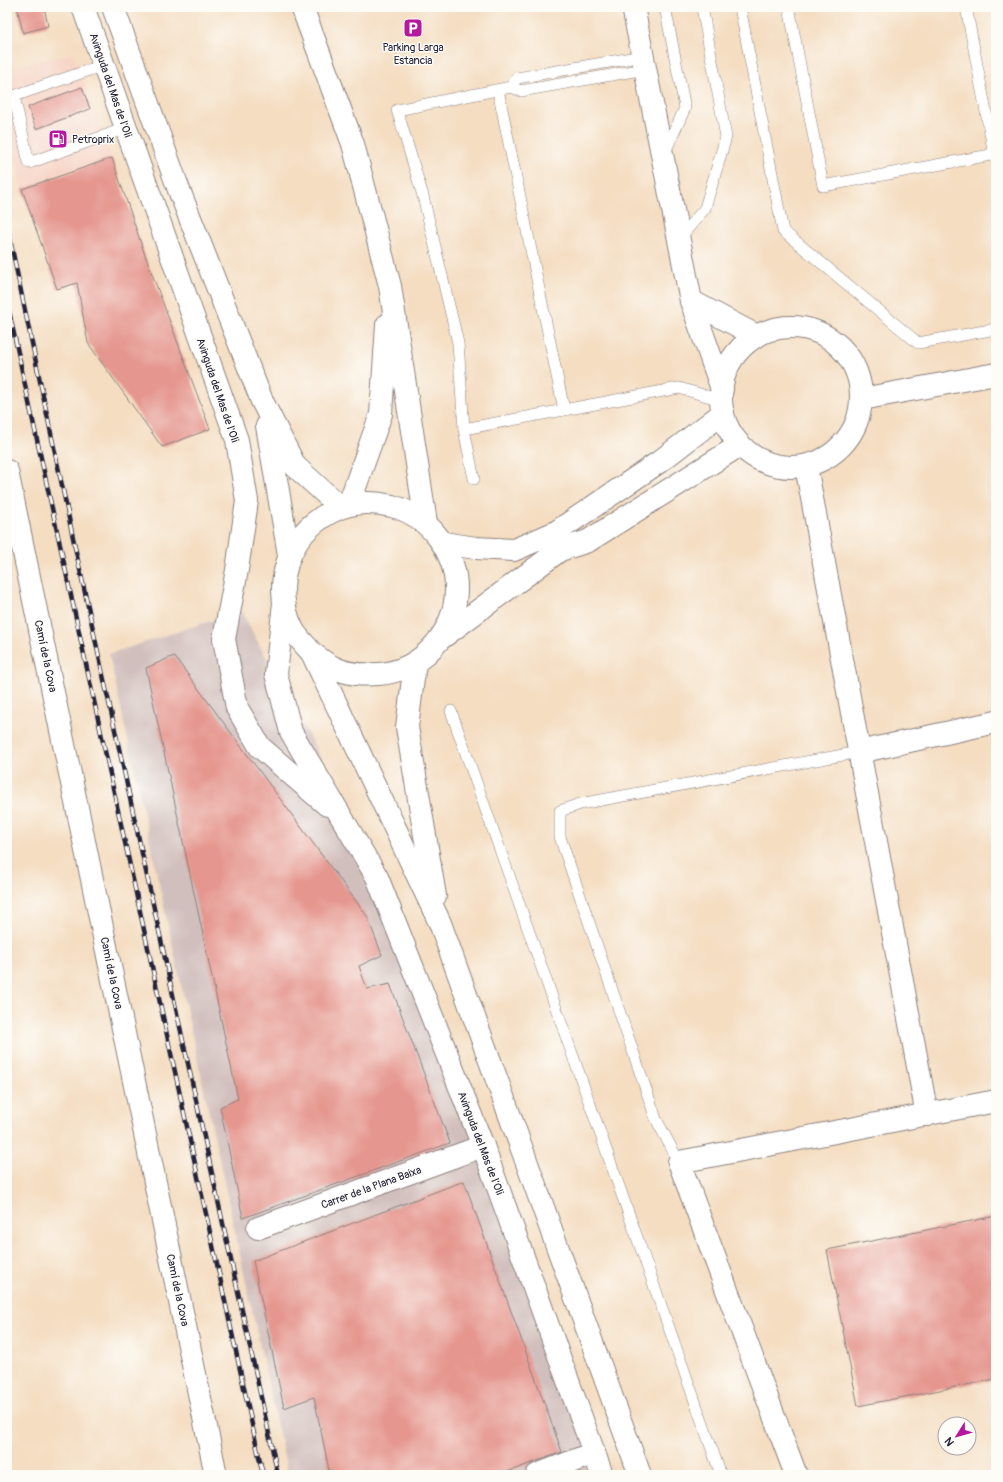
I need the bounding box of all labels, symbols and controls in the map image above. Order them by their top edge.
parking icon: Parking Larga Estancia [402,17,424,39]
street label: Avinguda del Mas de l'Oli [87,31,134,139]
place label: Parking Larga Estancia [382,41,444,67]
fuel station icon: Petroprix [47,128,69,150]
place label: Petroprix [72,133,114,146]
street label: Avinguda del Mas de l'Oli [194,336,241,444]
street label: Camí de la Cova [32,619,59,693]
street label: Camí de la Cova [98,936,125,1010]
street label: Avinguda del Mas de l'Oli [455,1090,506,1197]
street label: Carrer de la Plana Baixa [319,1163,423,1212]
street label: Camí de la Cova [164,1253,191,1327]
north arrow [937,1416,977,1456]
text: N [942,1434,957,1449]

